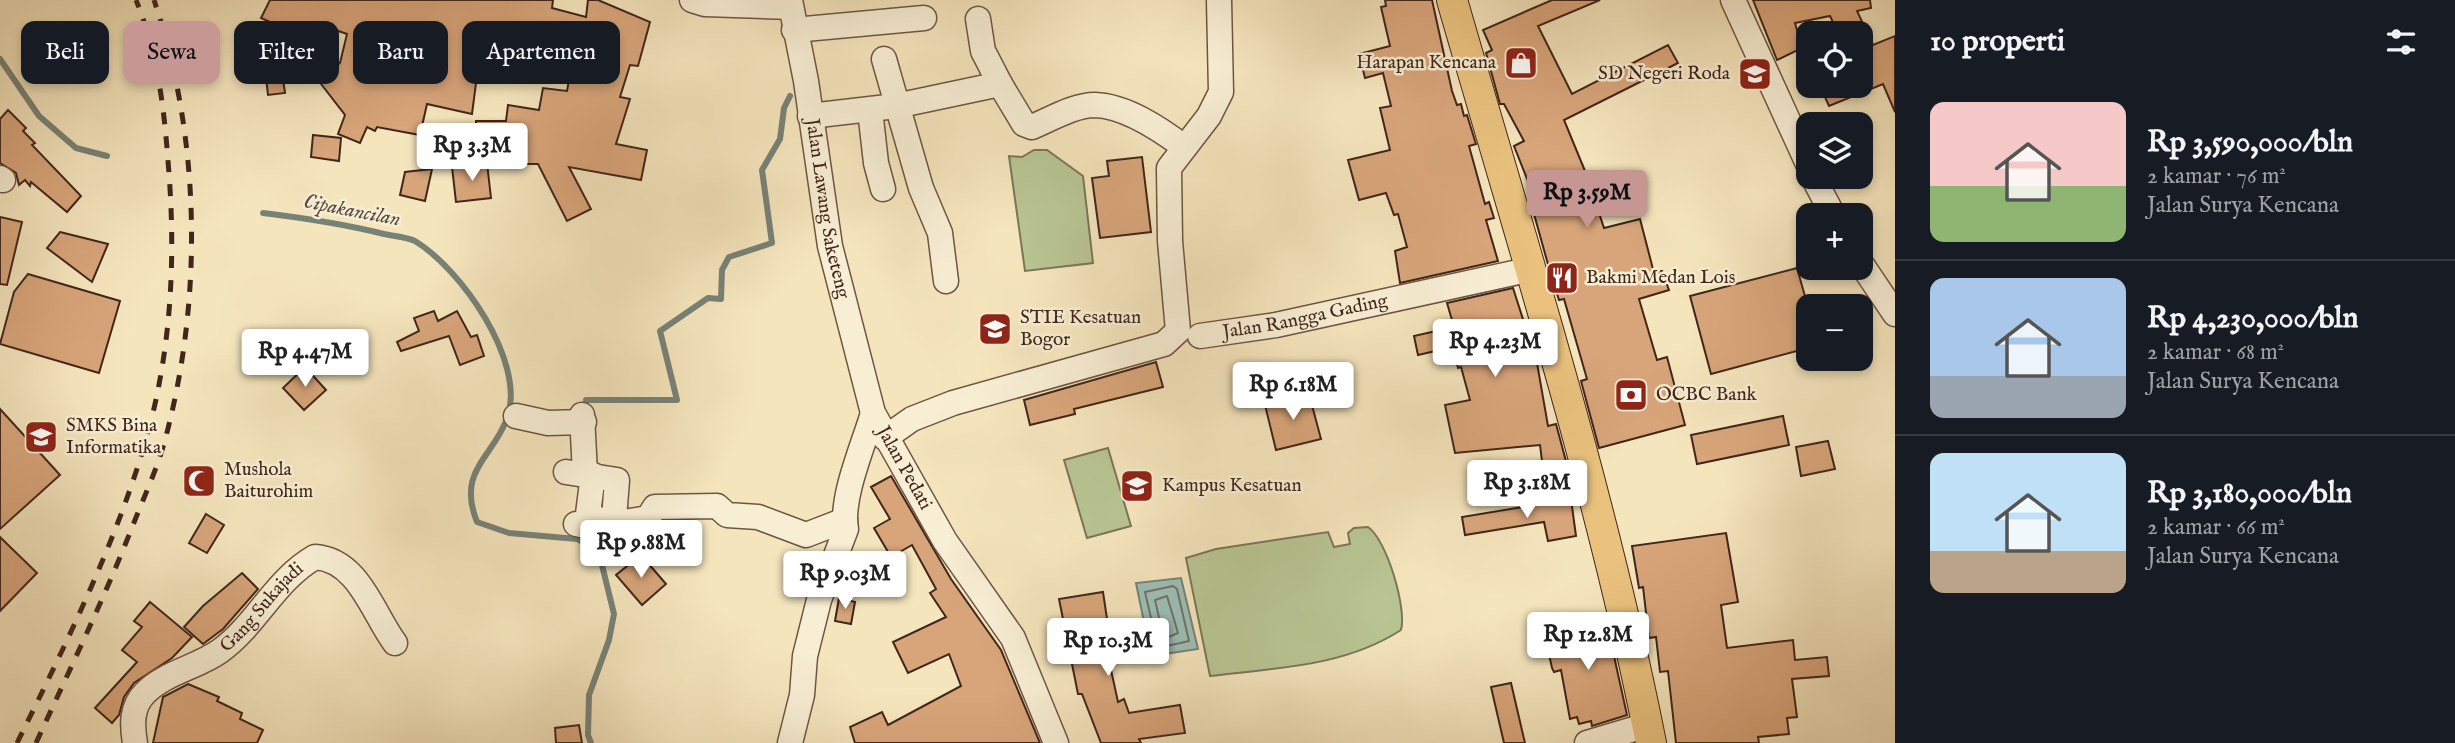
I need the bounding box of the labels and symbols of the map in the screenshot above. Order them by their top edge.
shop icon: Harapan Kencana [1502,44,1540,82]
place label: Harapan Kencana [1356,51,1497,75]
school or university icon: SD Negeri Roda [1736,55,1774,93]
place label: SD Negeri Roda [1598,62,1731,86]
street label: Jalan Lawang Saketeng [799,115,855,302]
pin: Rp 3.3M [407,124,537,183]
pin: Rp 3.59M [1515,170,1659,230]
water label: Cipakancilan [301,188,403,234]
restaurant icon: Bakmi Medan Lois [1543,259,1581,297]
place label: Bakmi Medan Lois [1586,266,1736,290]
street label: Jalan Rangga Gading [1219,289,1391,345]
place label: STIE Kesatuan Bogor [1020,306,1141,352]
school or university icon: STIE Kesatuan Bogor [976,310,1014,348]
pin: Rp 4.23M [1423,320,1567,379]
pin: Rp 4.47M [233,330,377,389]
pin: Rp 6.18M [1221,362,1365,422]
bank icon: OCBC Bank [1612,376,1650,414]
place label: OCBC Bank [1656,383,1758,407]
place label: SMKS Bina Informatika [66,414,162,460]
school or university icon: SMKS Bina Informatika [22,418,60,456]
street label: Jalan Pedati [870,420,937,514]
place label: Mushola Baiturohim [224,458,314,504]
pin: Rp 3.18M [1455,461,1599,520]
mosque icon: Mushola Baiturohim [180,462,218,500]
school or university icon: Kampus Kesatuan [1118,467,1156,505]
place label: Kampus Kesatuan [1162,474,1302,498]
pin: Rp 9.88M [569,520,713,580]
pin: Rp 9.03M [773,552,917,611]
street label: Gang Sukajadi [215,557,309,658]
pin: Rp 12.8M [1516,612,1660,672]
pin: Rp 10.3M [1036,618,1180,678]

